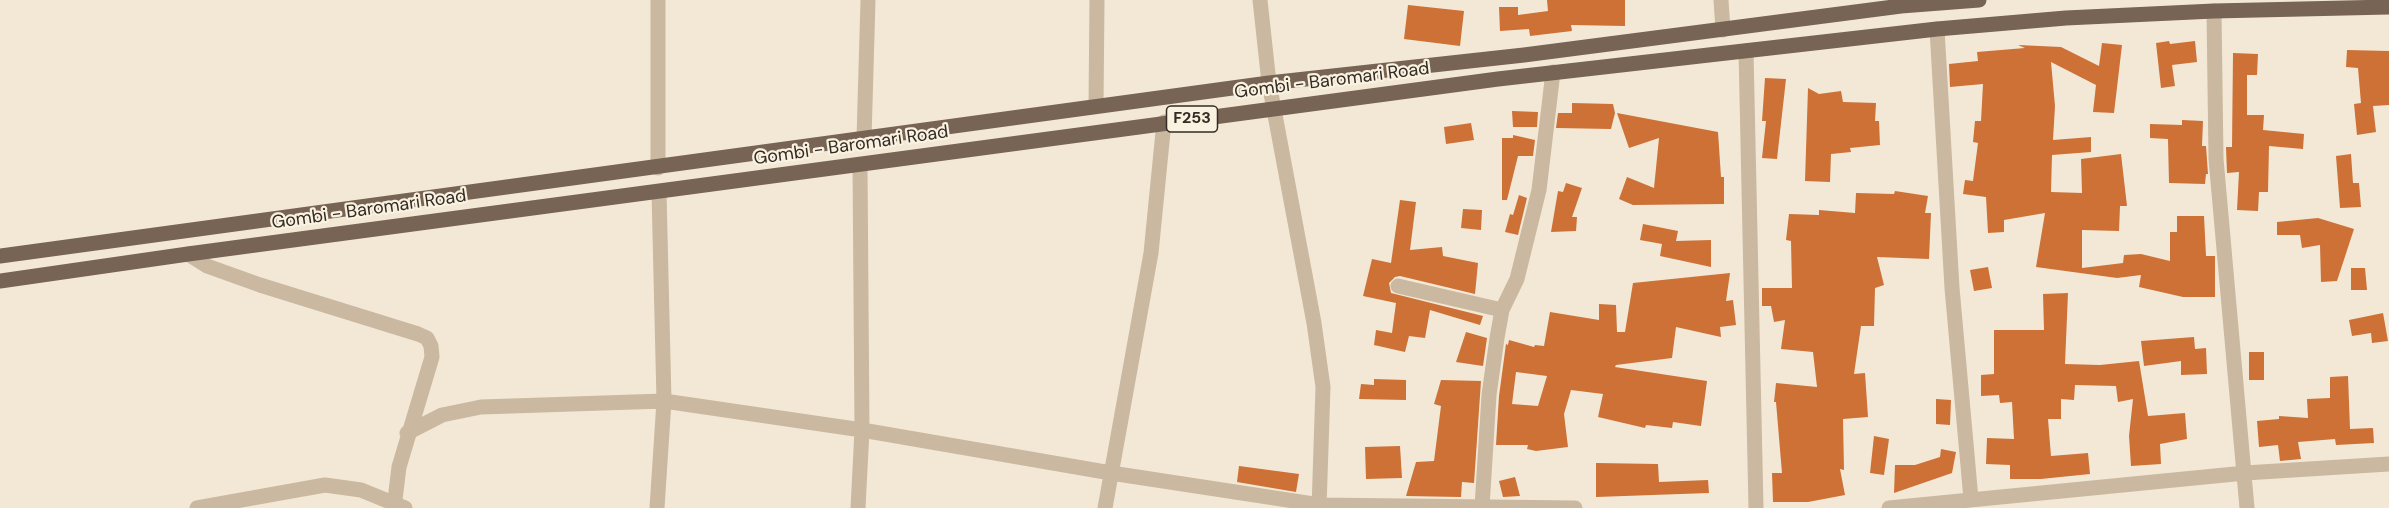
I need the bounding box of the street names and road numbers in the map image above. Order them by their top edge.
street label: Gombi - Baromari Road [1233,58,1431,104]
road number: F253 [1166,106,1218,132]
street label: Gombi - Baromari Road [752,122,950,170]
street label: Gombi - Baromari Road [270,186,468,234]

